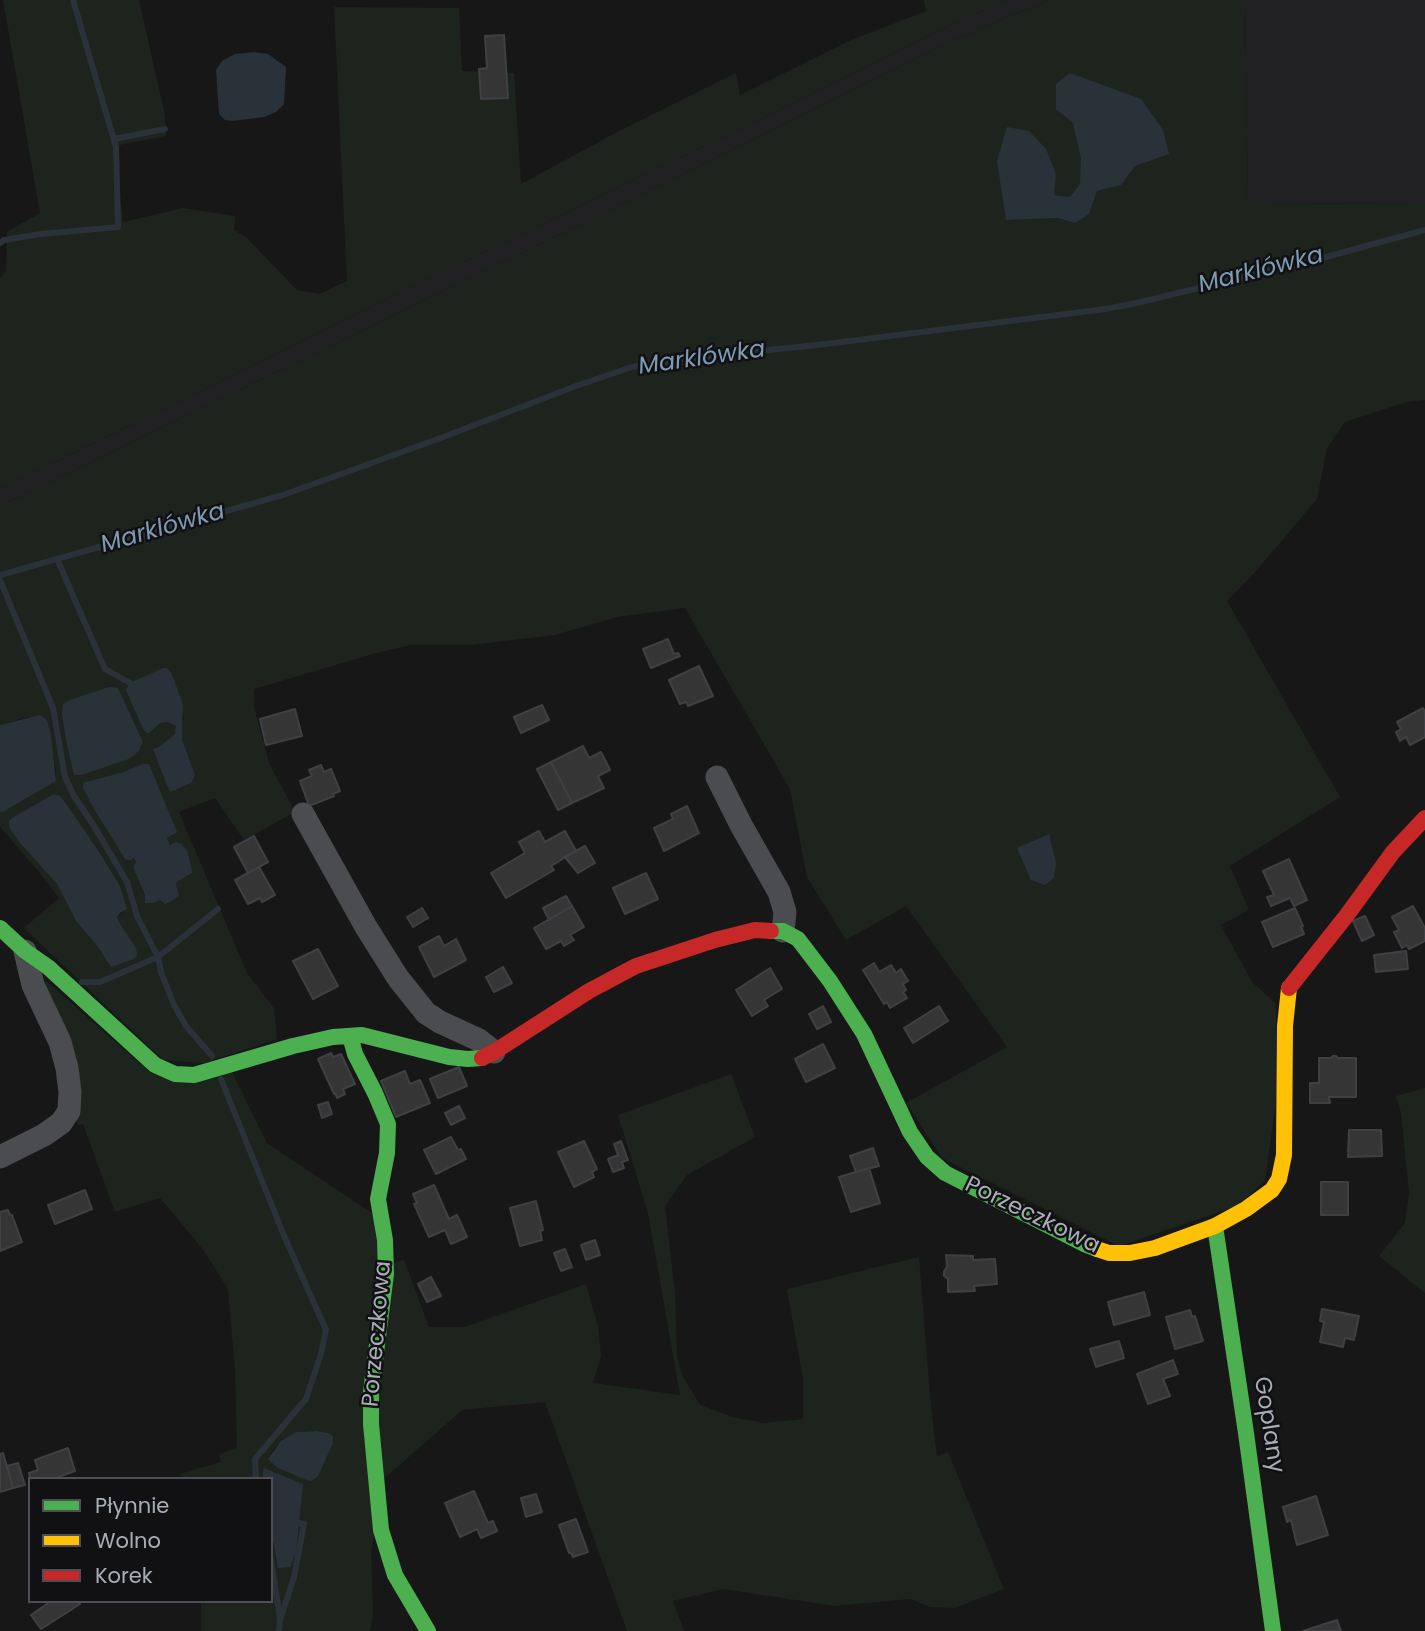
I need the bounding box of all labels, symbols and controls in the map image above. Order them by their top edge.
water label: Marklówka [1196,242,1326,300]
water label: Marklówka [637,336,767,382]
water label: Marklówka [98,498,228,560]
street label: Porzeczkowa [960,1171,1104,1261]
street label: Porzeczkowa [358,1260,398,1408]
street label: Goplany [1247,1375,1289,1475]
legend [28,1477,273,1603]
text: Płynnie [95,1491,169,1520]
text: Wolno [95,1526,161,1555]
text: Korek [95,1561,153,1590]

